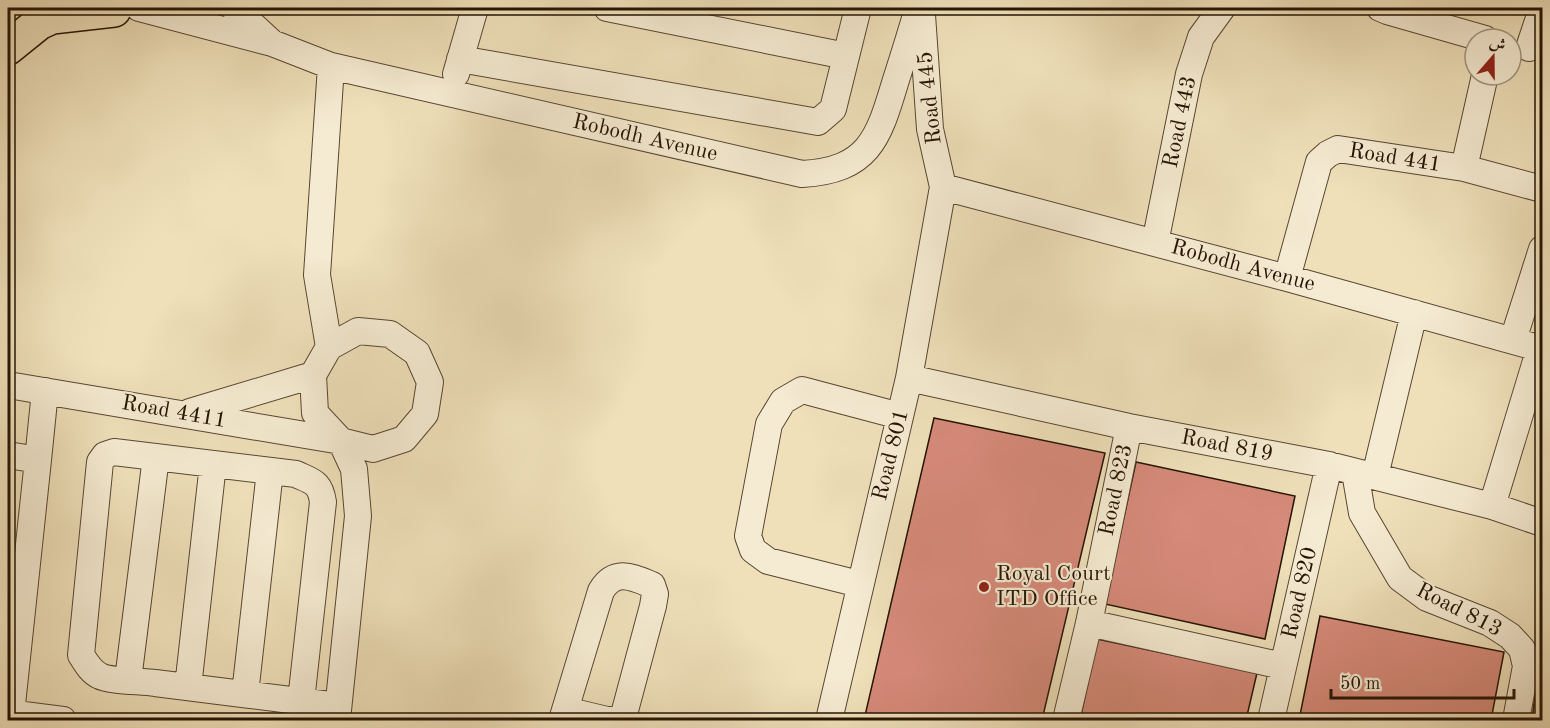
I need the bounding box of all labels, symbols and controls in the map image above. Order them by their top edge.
north arrow [1463,27,1523,87]
text: ش [1487,35,1508,55]
street label: Road 445 [914,50,946,146]
street label: Road 443 [1160,74,1200,170]
street label: Robodh Avenue [570,111,720,165]
street label: Road 441 [1347,140,1443,176]
street label: Robodh Avenue [1169,236,1317,296]
street label: Road 4411 [120,392,228,432]
street label: Road 801 [869,407,913,503]
street label: Road 819 [1179,426,1275,466]
street label: Road 823 [1096,442,1136,538]
street label: Road 820 [1279,545,1321,641]
place label: Royal Court ITD Office [996,563,1111,610]
street label: Road 813 [1412,579,1506,641]
marker: Royal Court ITD Office [977,580,991,594]
scale bar [1331,662,1514,700]
text: 50 m [1340,675,1380,693]

